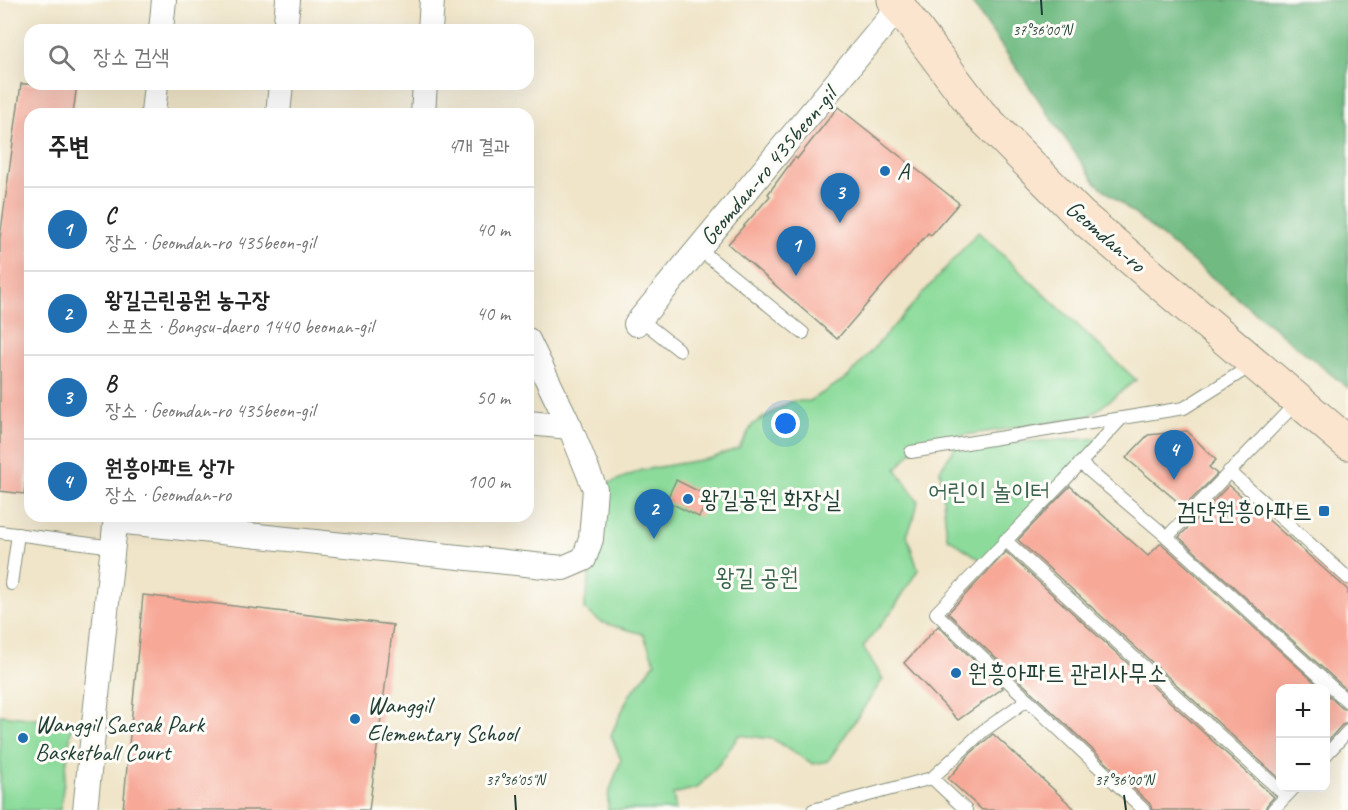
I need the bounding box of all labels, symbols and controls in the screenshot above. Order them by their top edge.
text: 37°36'00"N [1012,21,1075,40]
search box [24,24,534,90]
icon: search [45,41,78,74]
text: 장소 검색 [93,43,169,71]
street label: Geomdan-ro 435beon-gil [694,81,842,251]
text: 주변 [48,130,90,163]
text: 4개 결과 [448,134,510,159]
place label: A [897,156,910,186]
marker: A [878,164,892,178]
pin: 3 [820,174,860,223]
street label: Geomdan-ro [1060,193,1153,280]
text: C [105,202,116,230]
text: 1 [63,217,72,242]
text: 40 m [476,217,510,242]
pin: 1 [776,226,816,276]
text: 장소 · Geomdan-ro 435beon-gil [105,230,315,255]
text: 왕길근린공원 농구장 [105,286,270,314]
text: 2 [63,301,72,326]
text: 40 m [476,301,510,326]
text: 스포츠 · Bongsu-daero 1440 beonan-gil [105,314,373,339]
text: B [105,370,117,398]
text: 3 [63,385,72,410]
text: 50 m [476,385,510,410]
text: 장소 · Geomdan-ro 435beon-gil [105,398,315,423]
your location [771,409,800,438]
pin: 4 [1154,430,1194,480]
text: 원흥아파트 상가 [105,454,234,482]
text: 4 [63,469,72,494]
text: 100 m [467,469,510,494]
park label: 어린이 놀이터 [928,476,1050,506]
text: 장소 · Geomdan-ro [105,482,231,507]
place label: 왕길공원 화장실 [700,484,841,514]
pin: 2 [634,490,674,539]
marker: 왕길공원 화장실 [681,492,695,506]
place label: 검단원흥아파트 [1177,496,1312,526]
marker: 검단원흥아파트 [1317,504,1331,518]
park label: 왕길 공원 [715,562,799,592]
place label: 원흥아파트 관리사무소 [968,658,1167,688]
marker: 원흥아파트 관리사무소 [949,666,963,680]
map controls [1276,684,1330,792]
button: + [1276,684,1330,738]
place label: Wanggil Elementary School [367,690,521,748]
place label: Wanggil Saesak Park Basketball Court [35,709,206,767]
marker: Wanggil Elementary School [348,712,362,726]
marker: Wanggil Saesak Park Basketball Court [16,731,30,745]
button: − [1276,738,1330,792]
text: 37°36'05"N [485,771,548,790]
text: 37°36'00"N [1094,771,1157,790]

